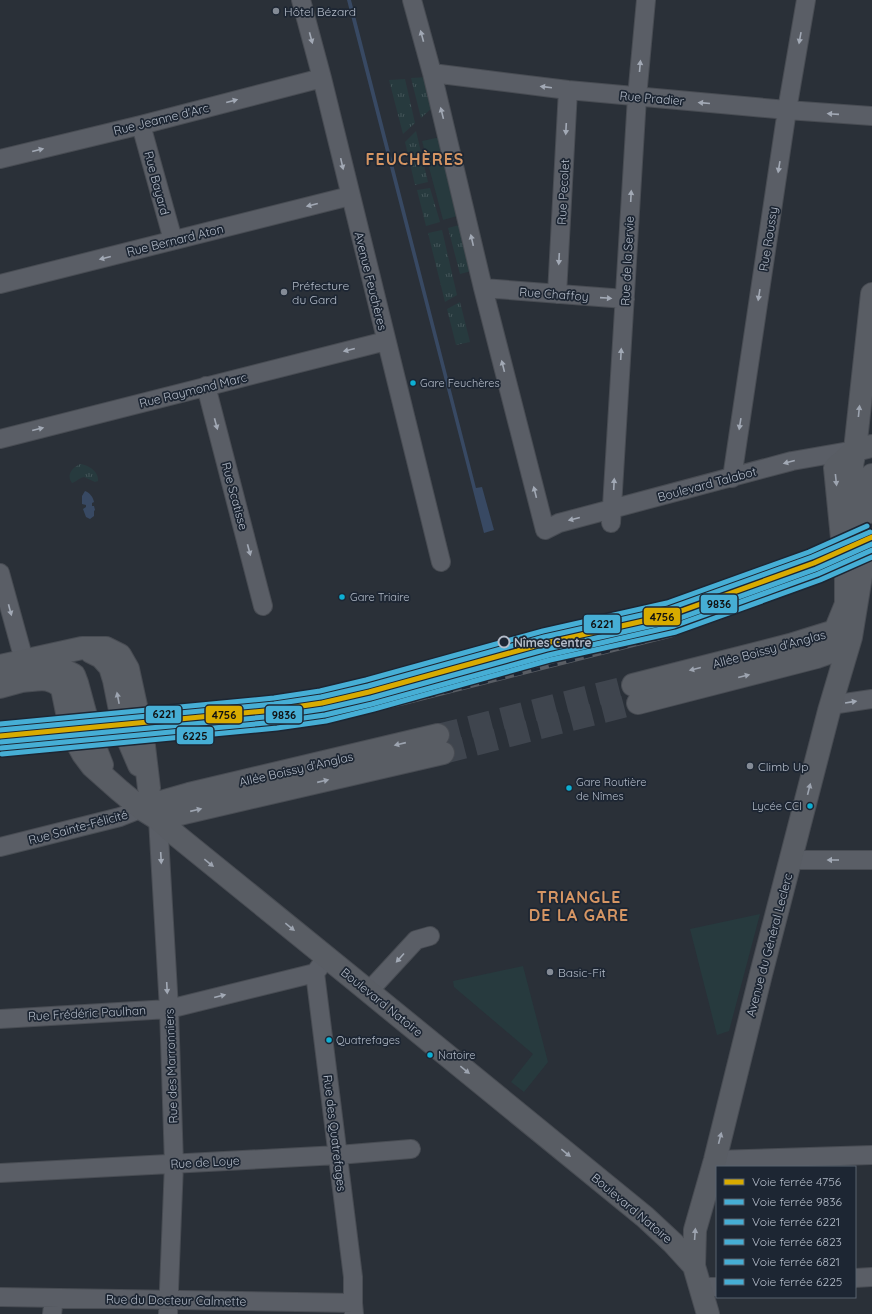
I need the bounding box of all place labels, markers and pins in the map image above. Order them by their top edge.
place label: Hôtel Bézard [284,4,356,19]
marker: Hôtel Bézard [271,6,281,16]
place label: Préfecture du Gard [292,278,349,307]
marker: Préfecture du Gard [279,287,289,297]
place label: Gare Feuchères [420,376,500,390]
marker: Gare Feuchères [408,378,418,388]
place label: Gare Triaire [350,590,409,604]
marker: Gare Triaire [337,592,347,602]
marker: Nîmes Centre [497,635,511,649]
place label: Nîmes Centre [514,635,592,650]
place label: Climb Up [758,759,808,774]
marker: Climb Up [745,761,755,771]
place label: Gare Routière de Nîmes [576,775,646,803]
marker: Gare Routière de Nîmes [564,783,574,793]
place label: Lycée CCI [752,799,802,813]
marker: Lycée CCI [805,801,815,811]
place label: Basic-Fit [558,965,606,980]
marker: Basic-Fit [545,967,555,977]
place label: Quatrefages [336,1033,400,1047]
marker: Quatrefages [324,1035,334,1045]
place label: Natoire [438,1048,476,1062]
marker: Natoire [425,1050,435,1060]

